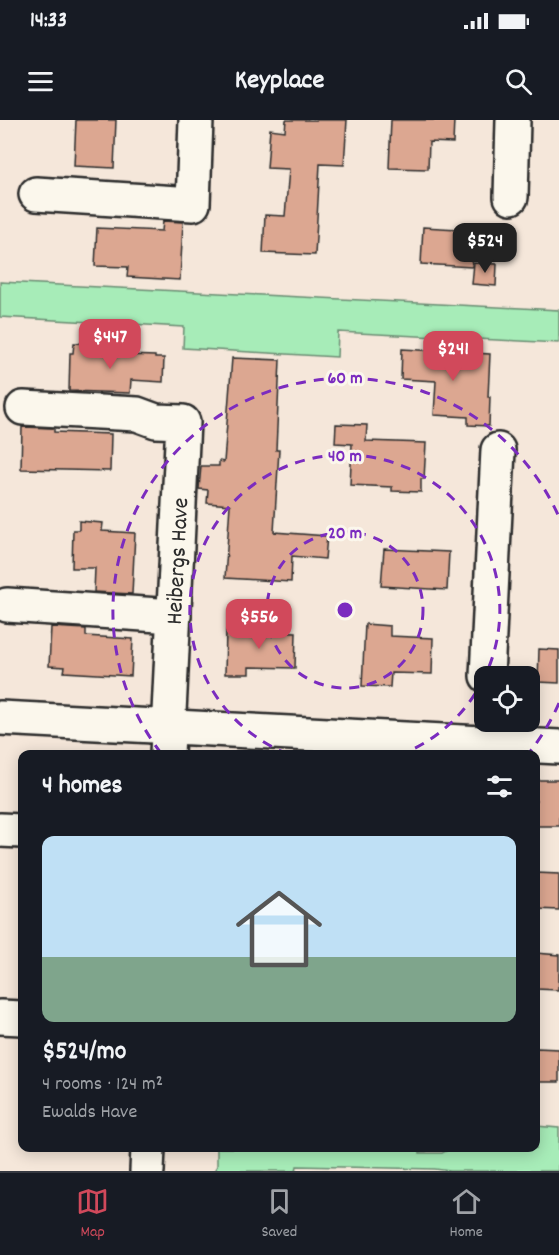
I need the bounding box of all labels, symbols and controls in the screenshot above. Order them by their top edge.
text: 14:33 [30,6,67,37]
text: Keyplace [235,62,324,101]
icon: menu [24,65,57,98]
icon: search [502,65,535,98]
pin: $524 [449,223,521,274]
text: $524 [467,228,503,256]
pin: $447 [74,319,146,370]
text: $447 [93,324,127,352]
pin: $241 [417,331,489,382]
text: $241 [437,336,469,364]
text: 60 m [327,367,363,392]
text: 40 m [328,445,362,470]
street label: Heibergs Have [159,497,199,626]
text: 20 m [328,522,362,547]
pin: $556 [223,599,295,650]
centre of rings [335,600,355,620]
text: $556 [240,604,278,632]
map controls [474,666,540,732]
button: locate [474,666,540,732]
text: 4 homes [42,768,122,805]
icon: filters [483,770,516,803]
icon: home [225,875,333,983]
text: $524/mo [42,1034,126,1071]
text: 4 rooms · 124 m² [42,1071,163,1099]
text: Ewalds Have [42,1099,137,1127]
tab: Map [76,1185,109,1244]
tab: Saved [261,1185,297,1244]
tab: Home [449,1185,483,1244]

